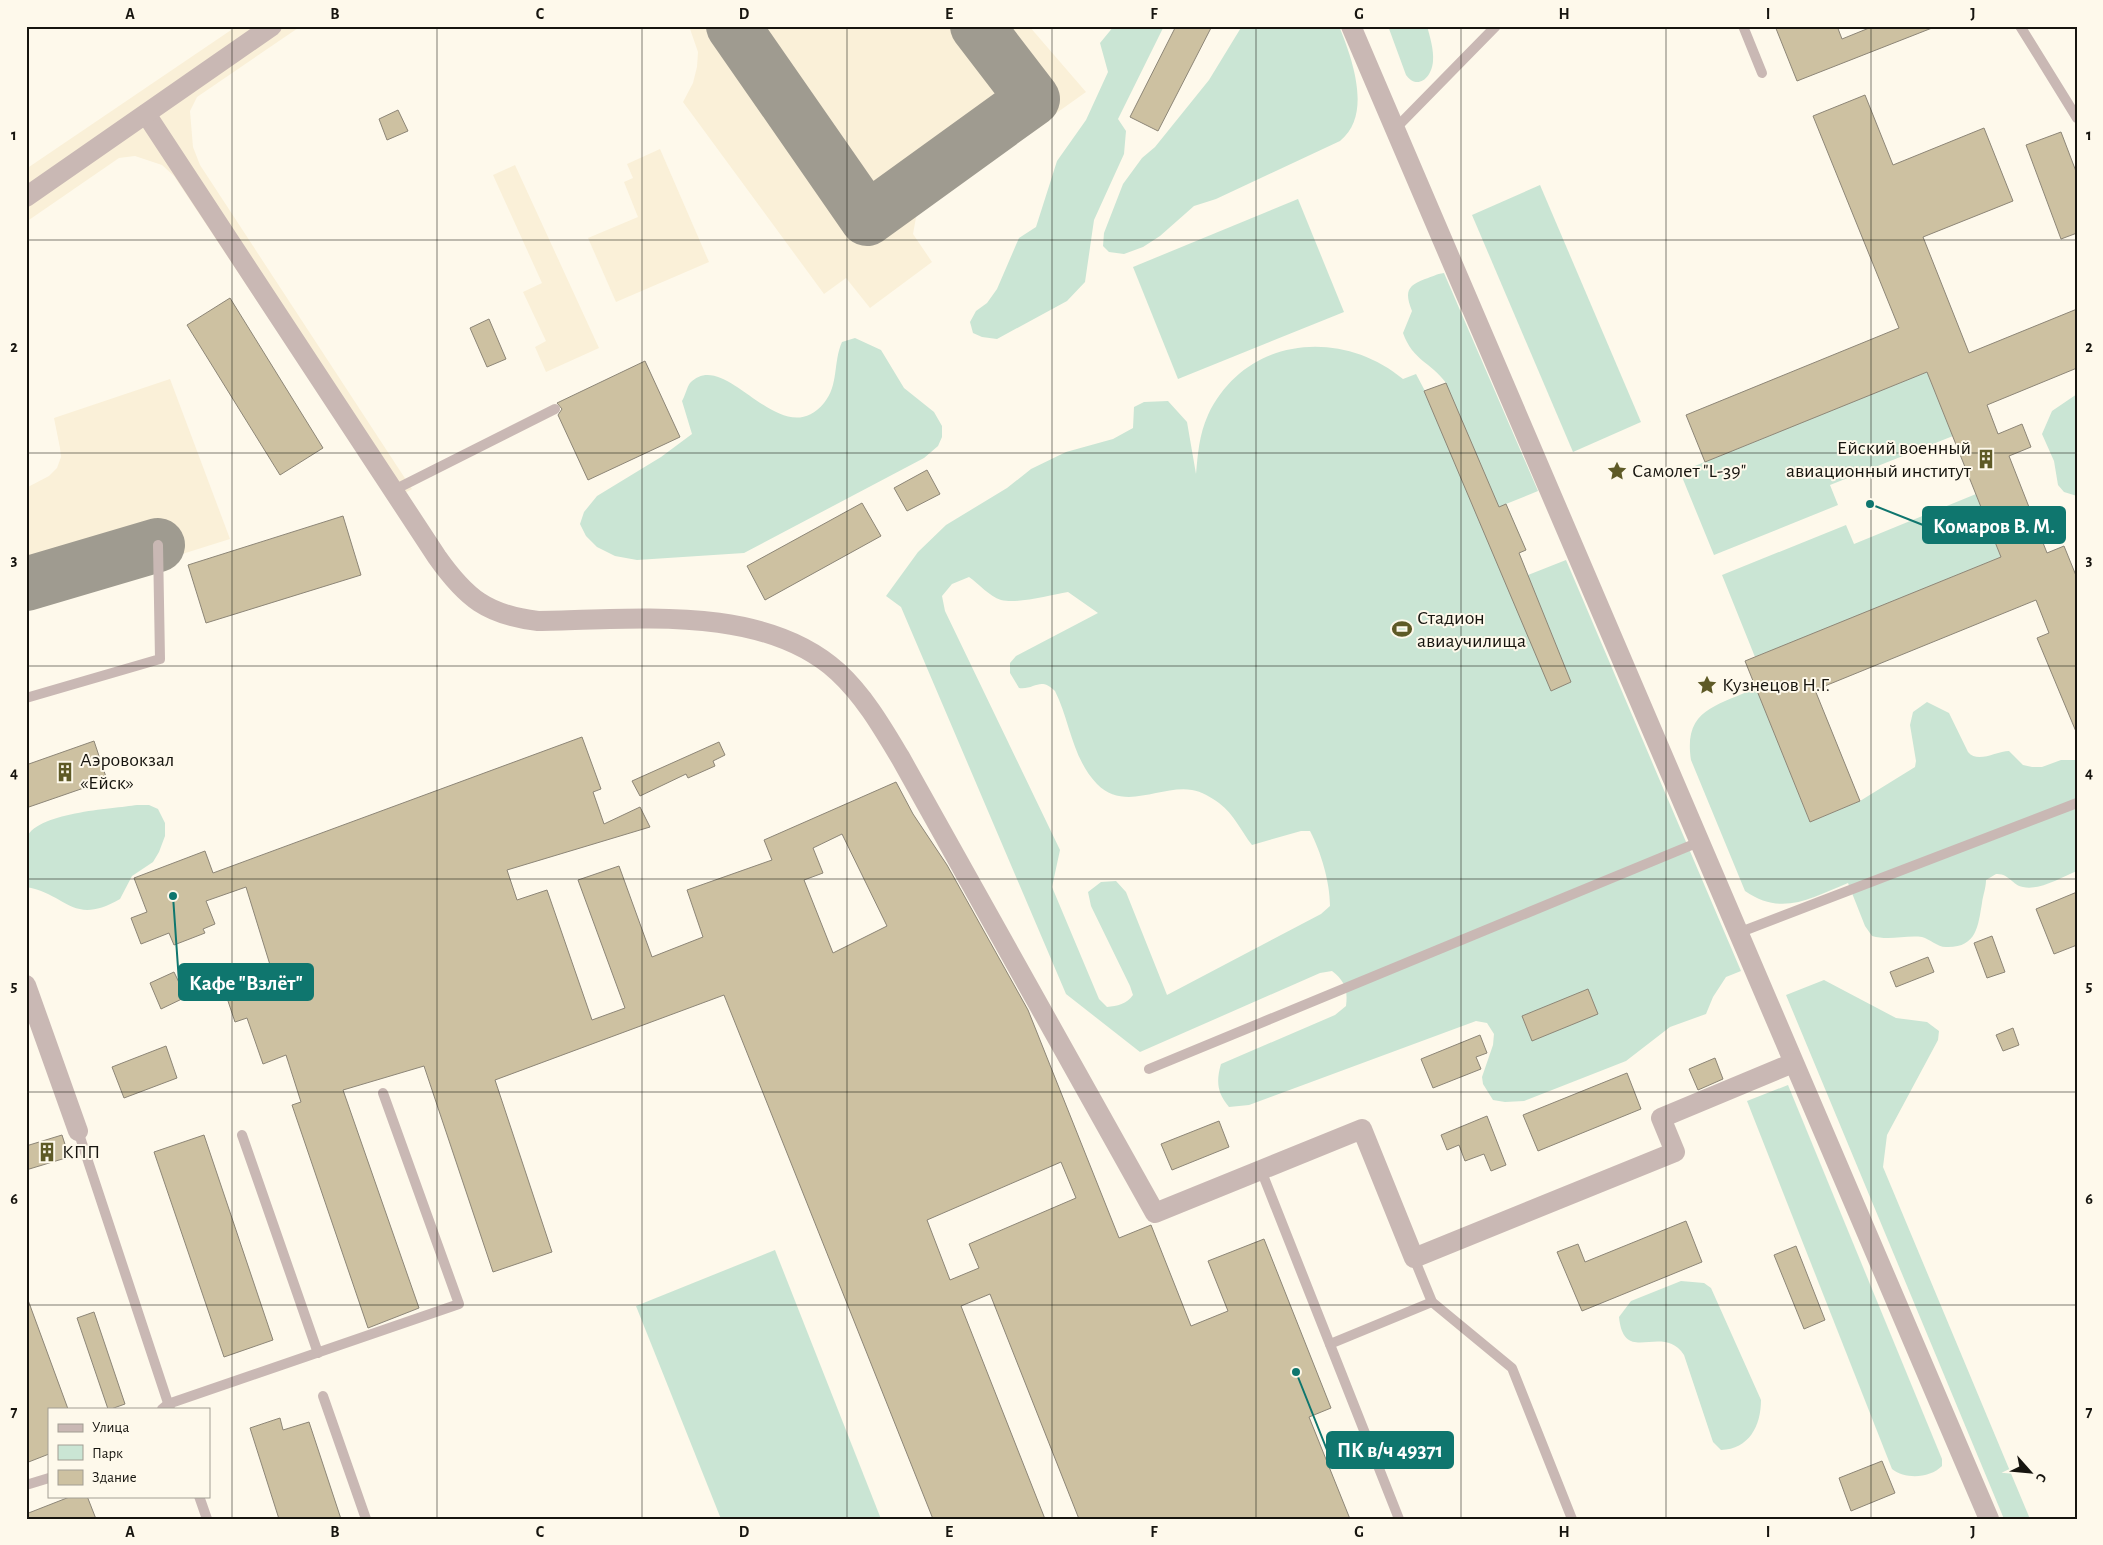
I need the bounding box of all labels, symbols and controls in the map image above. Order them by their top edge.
text: A [125,6,135,22]
text: B [330,6,340,22]
text: C [536,6,545,22]
text: D [739,6,750,22]
text: E [945,6,953,22]
text: F [1150,6,1158,22]
text: G [1354,6,1364,22]
text: H [1558,6,1570,22]
text: I [1766,6,1770,22]
text: J [1970,6,1976,22]
text: 1 [11,127,17,143]
text: 1 [2086,127,2092,143]
text: 2 [10,339,18,355]
text: 2 [2085,339,2093,355]
place label: Ейский военный авиационный институт [1786,438,1972,481]
building icon: Ейский военный авиационный институт [1975,448,1997,470]
place icon: Самолет "L-39" [1606,460,1628,482]
place label: Самолет "L-39" [1632,461,1746,481]
callout: Комаров В. М. [1923,507,2065,543]
text: Комаров В. М. [1933,516,2055,537]
text: 3 [11,552,18,568]
text: 3 [2086,552,2093,568]
place label: Стадион авиаучилища [1417,608,1526,651]
sports icon: Стадион авиаучилища [1391,618,1413,640]
place icon: Кузнецов Н.Г. [1696,674,1718,696]
place label: Кузнецов Н.Г. [1722,675,1830,695]
place label: Аэровокзал «Ейск» [80,750,174,793]
building icon: Аэровокзал «Ейск» [54,761,76,783]
text: 4 [10,765,18,781]
text: 4 [2085,765,2093,781]
callout: Кафе "Взлёт" [179,964,313,1000]
text: Кафе "Взлёт" [189,973,303,994]
text: 5 [11,978,18,994]
text: 5 [2086,978,2093,994]
building icon: КПП [36,1141,58,1163]
place label: КПП [62,1142,100,1162]
text: 6 [10,1191,18,1207]
text: 6 [2085,1191,2093,1207]
text: 7 [11,1404,18,1420]
text: 7 [2086,1404,2093,1420]
legend [48,1408,210,1498]
text: Улица [92,1420,129,1435]
callout: ПК в/ч 49371 [1327,1432,1453,1468]
text: ПК в/ч 49371 [1337,1440,1443,1461]
text: Парк [92,1446,123,1461]
north arrow [2006,1448,2056,1498]
text: Здание [92,1470,137,1485]
text: С [2033,1471,2049,1484]
text: A [125,1524,135,1540]
text: B [330,1524,340,1540]
text: C [536,1524,545,1540]
text: D [739,1524,750,1540]
text: E [945,1524,953,1540]
text: F [1150,1524,1158,1540]
text: G [1354,1524,1364,1540]
text: H [1558,1524,1570,1540]
text: I [1766,1524,1770,1540]
text: J [1970,1524,1976,1540]

